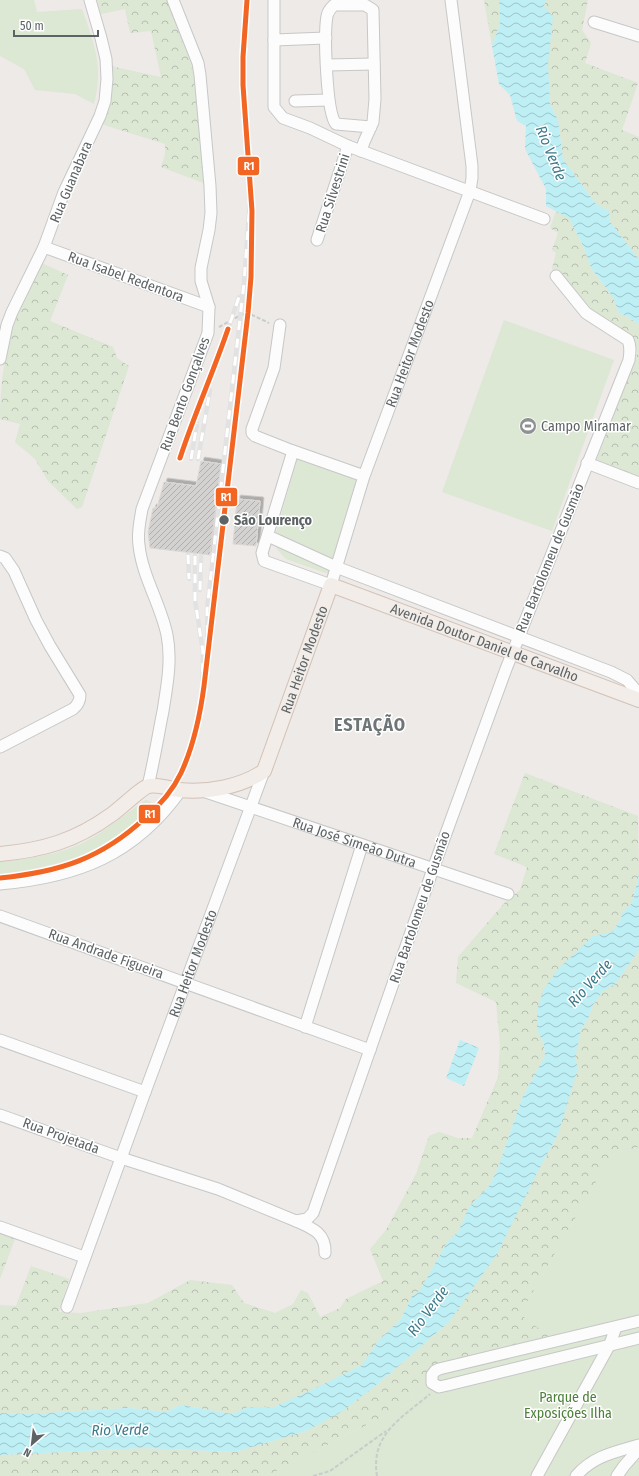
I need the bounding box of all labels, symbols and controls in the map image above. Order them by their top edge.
scale bar [14,12,98,38]
text: 50 m [20,19,44,33]
water label: Rio Verde [532,123,570,183]
street label: Rua Guanabara [46,138,96,225]
street label: Rua Silvestrini [312,151,354,235]
line badge: R1 [237,156,260,176]
text: R1 [244,160,254,173]
street label: Rua Isabel Redentora [66,248,186,306]
street label: Rua Heitor Modesto [382,297,437,410]
street label: Rua Bento Gonçalves [156,335,214,453]
sports icon: Campo Miramar [518,416,538,436]
place label: Campo Miramar [541,418,631,435]
street label: Rua Bartolomeu de Gusmão [512,481,588,635]
line badge: R1 [215,487,238,507]
text: R1 [221,491,231,504]
place label: São Lourenço [234,512,313,530]
marker: São Lourenço [217,513,231,527]
street label: Avenida Doutor Daniel de Carvalho [388,599,581,685]
street label: Rua Heitor Modesto [277,603,331,716]
district label: ESTAÇÃO [334,714,406,736]
line badge: R1 [138,804,161,824]
text: R1 [145,808,155,821]
street label: Rua José Simeão Dutra [291,813,419,871]
street label: Rua Bartolomeu de Gusmão [386,829,454,985]
street label: Rua Heitor Modesto [165,907,220,1019]
street label: Rua Andrade Figueira [46,925,166,983]
water label: Rio Verde [564,956,616,1010]
street label: Rua Projetada [20,1114,102,1158]
water label: Rio Verde [404,1283,452,1339]
park label: Parque de Exposições Ilha [524,1389,612,1422]
water label: Rio Verde [91,1421,149,1439]
north arrow [12,1424,52,1464]
text: N [22,1445,34,1460]

